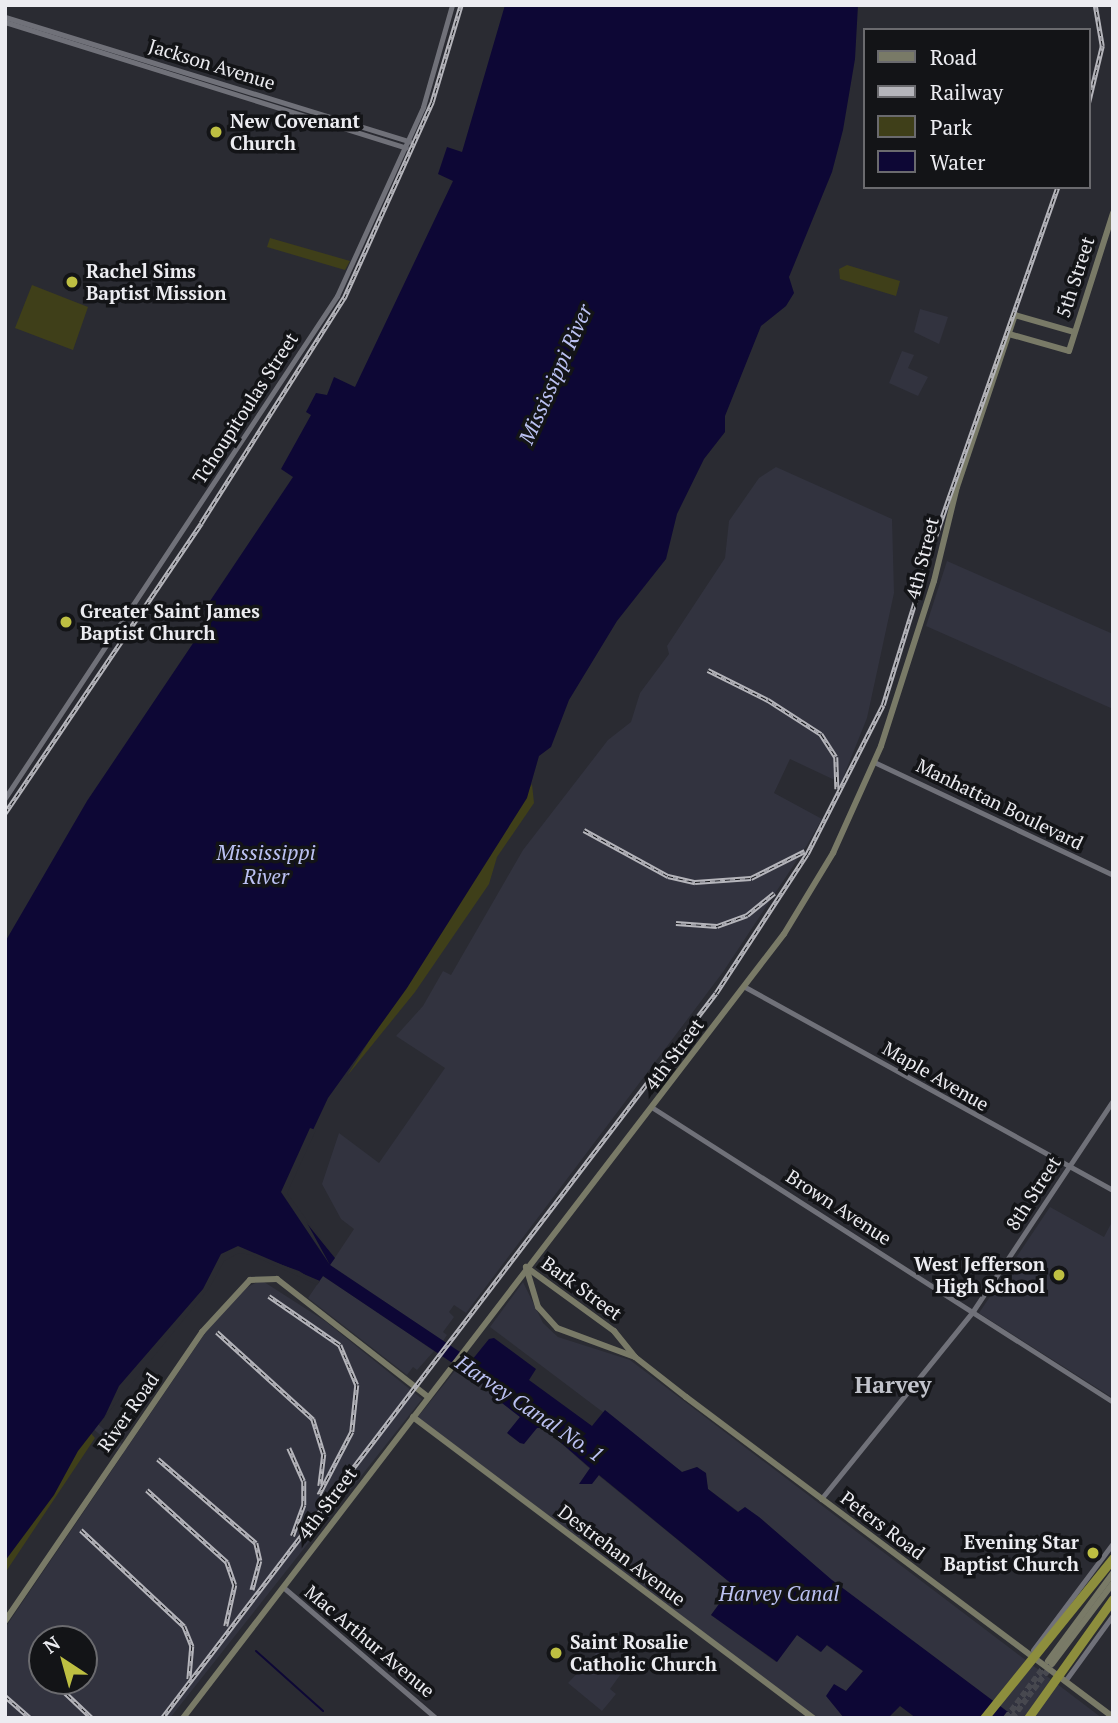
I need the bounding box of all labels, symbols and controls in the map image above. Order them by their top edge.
legend [862,28,1090,189]
street label: Jackson Avenue [146,34,278,94]
text: Road [930,43,977,71]
text: Railway [930,78,1003,106]
place label: New Covenant Church [230,110,360,154]
text: Park [930,113,972,141]
marker: New Covenant Church [208,124,224,140]
text: Water [930,148,985,176]
street label: 5th Street [1051,234,1099,320]
place label: Rachel Sims Baptist Mission [86,260,227,304]
marker: Rachel Sims Baptist Mission [64,274,80,290]
water label: Mississippi River [513,300,597,448]
street label: Tchoupitoulas Street [188,328,302,488]
street label: 4th Street [901,515,943,601]
place label: Greater Saint James Baptist Church [80,600,260,644]
marker: Greater Saint James Baptist Church [58,614,74,630]
street label: Manhattan Boulevard [913,754,1087,854]
water label: Mississippi River [216,839,316,889]
street label: 4th Street [640,1014,708,1094]
street label: Maple Avenue [879,1036,993,1116]
street label: 8th Street [1001,1152,1065,1234]
street label: Brown Avenue [782,1164,896,1250]
street label: Bark Street [537,1251,627,1325]
place label: West Jefferson High School [914,1253,1045,1297]
marker: West Jefferson High School [1051,1267,1067,1283]
water label: Harvey Canal No. 1 [451,1349,609,1467]
street label: River Road [93,1368,163,1456]
district label: Harvey [855,1371,931,1399]
street label: 4th Street [293,1463,361,1543]
street label: Peters Road [836,1486,930,1564]
street label: Destrehan Avenue [554,1500,690,1610]
place label: Evening Star Baptist Church [944,1531,1079,1575]
marker: Evening Star Baptist Church [1085,1545,1101,1561]
street label: Mac Arthur Avenue [300,1580,440,1702]
water label: Harvey Canal [719,1580,839,1606]
north arrow [28,1625,98,1695]
text: N [38,1630,65,1659]
place label: Saint Rosalie Catholic Church [570,1631,717,1675]
marker: Saint Rosalie Catholic Church [548,1645,564,1661]

